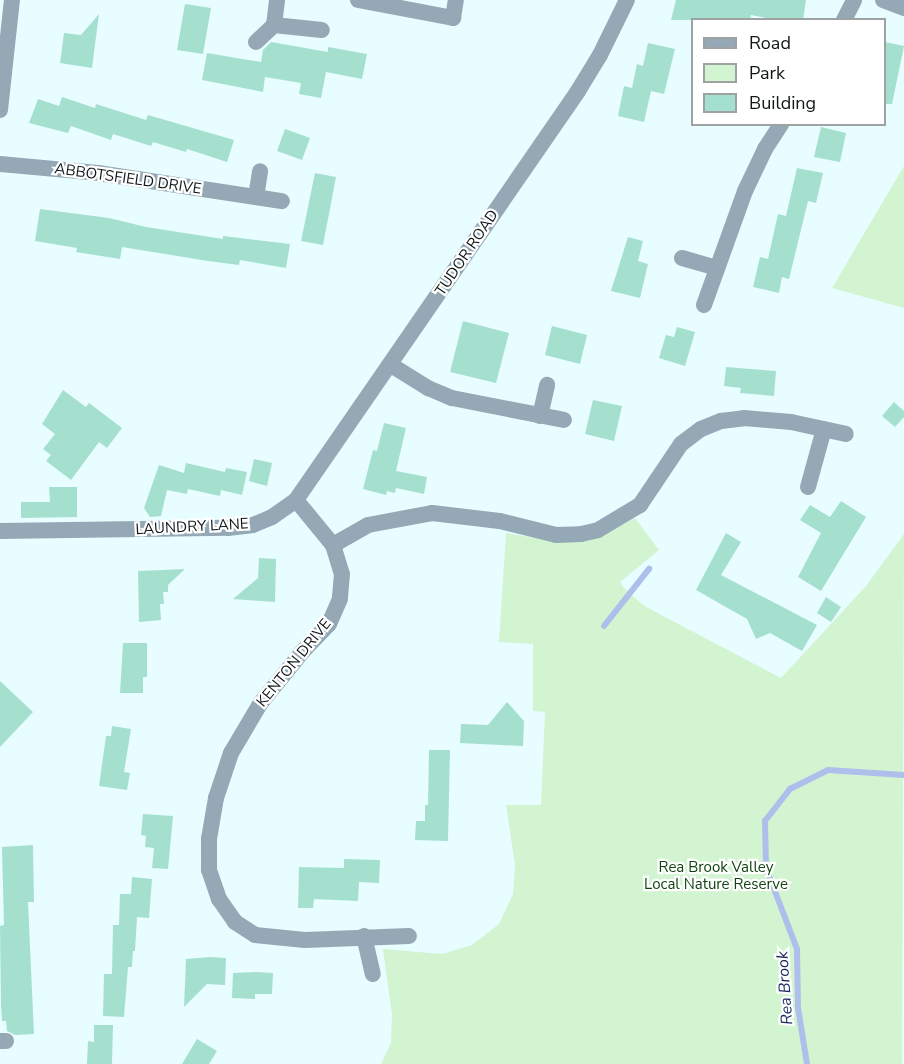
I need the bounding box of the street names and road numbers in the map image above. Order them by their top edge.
street label: ABBOTSFIELD DRIVE [53,160,203,198]
street label: TUDOR ROAD [432,207,502,299]
street label: LAUNDRY LANE [135,515,249,539]
street label: KENTON DRIVE [253,615,335,711]

